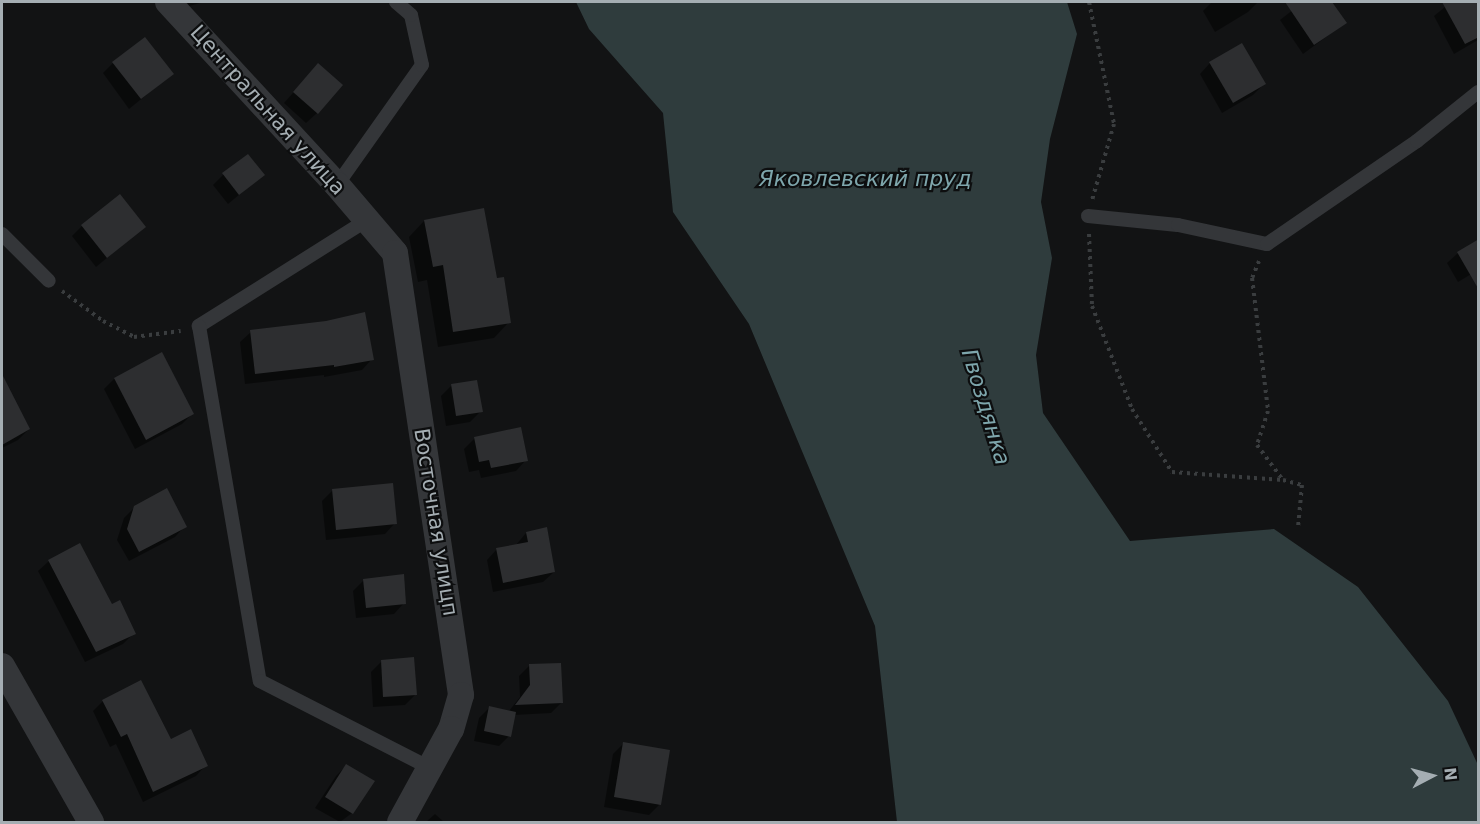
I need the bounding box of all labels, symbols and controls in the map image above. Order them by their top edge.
street label: Центральная улица [185,20,351,200]
water label: Яковлевский пруд [758,166,972,192]
water label: Гвоздянка [956,346,1016,468]
street label: Восточная улицп [409,426,463,618]
north arrow [1402,746,1462,806]
text: N [1440,766,1461,782]

